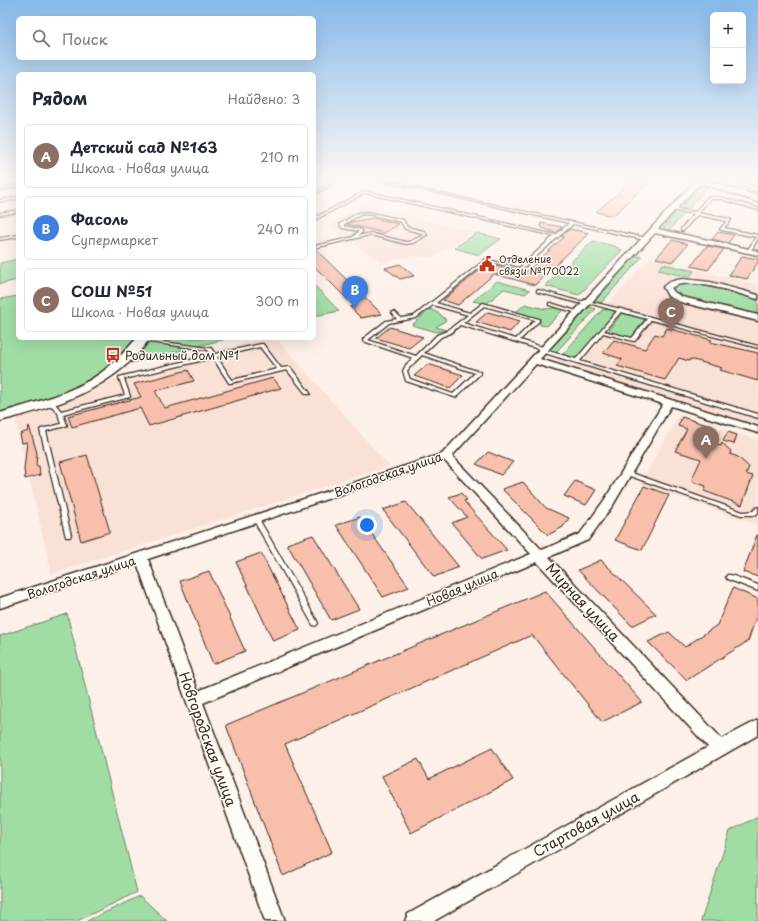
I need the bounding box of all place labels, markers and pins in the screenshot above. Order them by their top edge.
place label: Отделение связи №170022 [499,251,579,278]
public building icon: Отделение связи №170022 [478,255,496,273]
pin: B [342,276,368,309]
pin: C [658,298,684,331]
bus stop icon: Родильный дом №1 [104,346,122,364]
place label: Родильный дом №1 [125,346,239,364]
pin: A [693,426,719,459]

